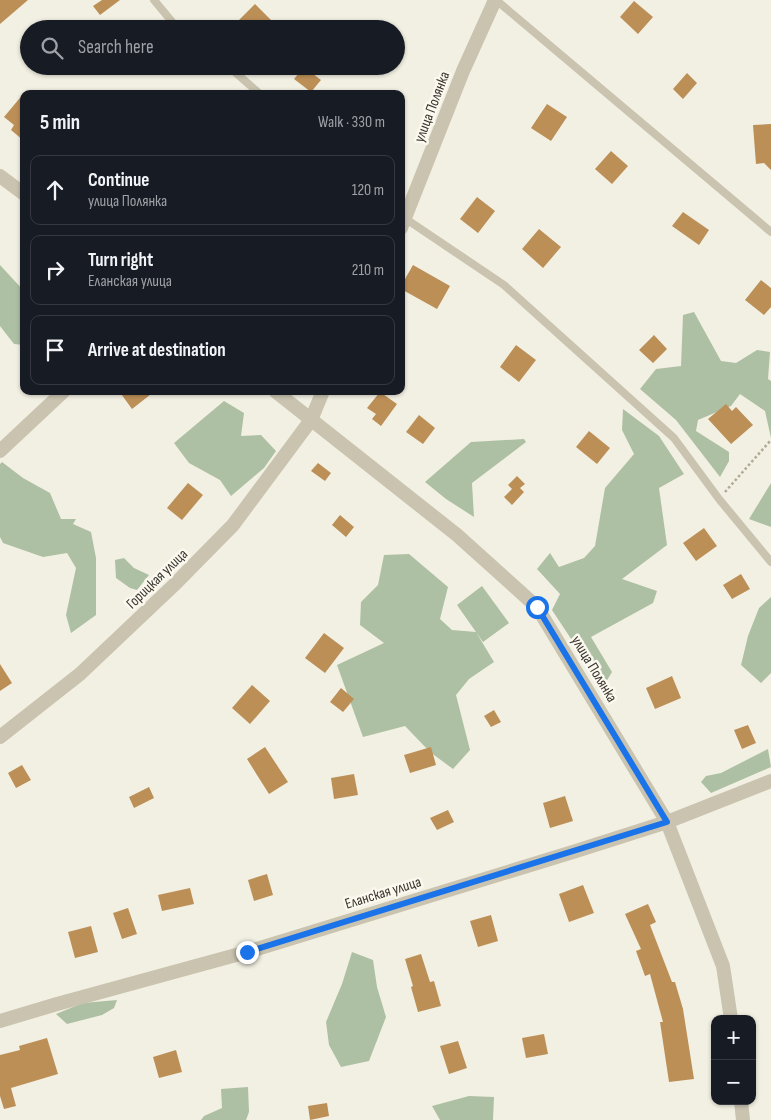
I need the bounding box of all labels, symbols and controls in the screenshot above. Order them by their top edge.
search box [20,20,405,75]
icon: search [38,34,66,62]
text: Search here [78,36,154,59]
street label: улица Полянка [410,69,454,145]
text: 5 min [40,110,80,135]
text: Walk · 330 m [318,113,385,132]
text: Continue [88,169,149,192]
icon: ahead [41,176,69,204]
text: 120 m [352,181,384,200]
text: улица Полянка [88,192,167,211]
text: Turn right [88,249,153,272]
icon: right [41,256,69,284]
text: 210 m [352,261,384,280]
text: Еланская улица [88,272,172,291]
icon: arrive [41,336,69,364]
text: Arrive at destination [88,339,226,362]
street label: Горицкая улица [122,545,192,613]
route start [526,596,549,619]
street label: улица Полянка [567,632,621,706]
street label: Еланская улица [343,872,424,914]
route end [236,941,259,964]
map controls [711,1015,756,1105]
button: + [711,1015,756,1060]
button: − [711,1060,756,1105]

